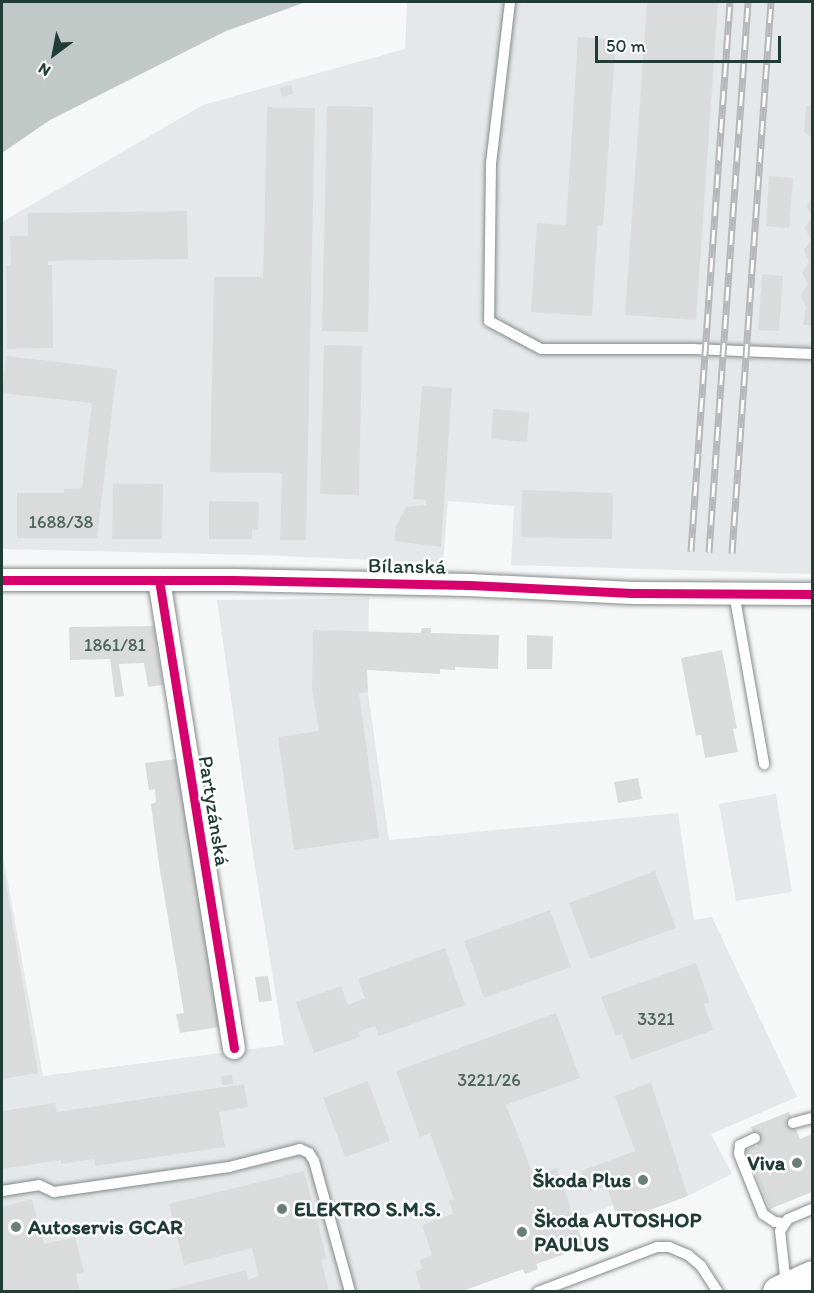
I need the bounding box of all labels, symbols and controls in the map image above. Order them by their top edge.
north arrow [24,24,84,84]
scale bar [598,24,784,62]
text: 50 m [606,35,646,57]
text: N [35,59,54,81]
house number: 1688/38 [29,511,93,533]
street label: Bílanská [368,553,446,579]
house number: 1861/81 [84,634,146,656]
street label: Partyzánská [193,754,235,868]
house number: 3321 [637,1008,675,1030]
house number: 3221/26 [457,1069,521,1091]
place label: Viva [747,1150,785,1176]
marker: Viva [790,1156,804,1170]
place label: Škoda Plus [533,1167,631,1193]
marker: Škoda Plus [636,1173,650,1187]
place label: ELEKTRO S.M.S. [294,1196,442,1222]
marker: ELEKTRO S.M.S. [275,1202,289,1216]
place label: Škoda AUTOSHOP PAULUS [534,1207,701,1257]
place label: Autoservis GCAR [28,1214,183,1240]
marker: Autoservis GCAR [9,1220,23,1234]
marker: Škoda AUTOSHOP PAULUS [515,1225,529,1239]

